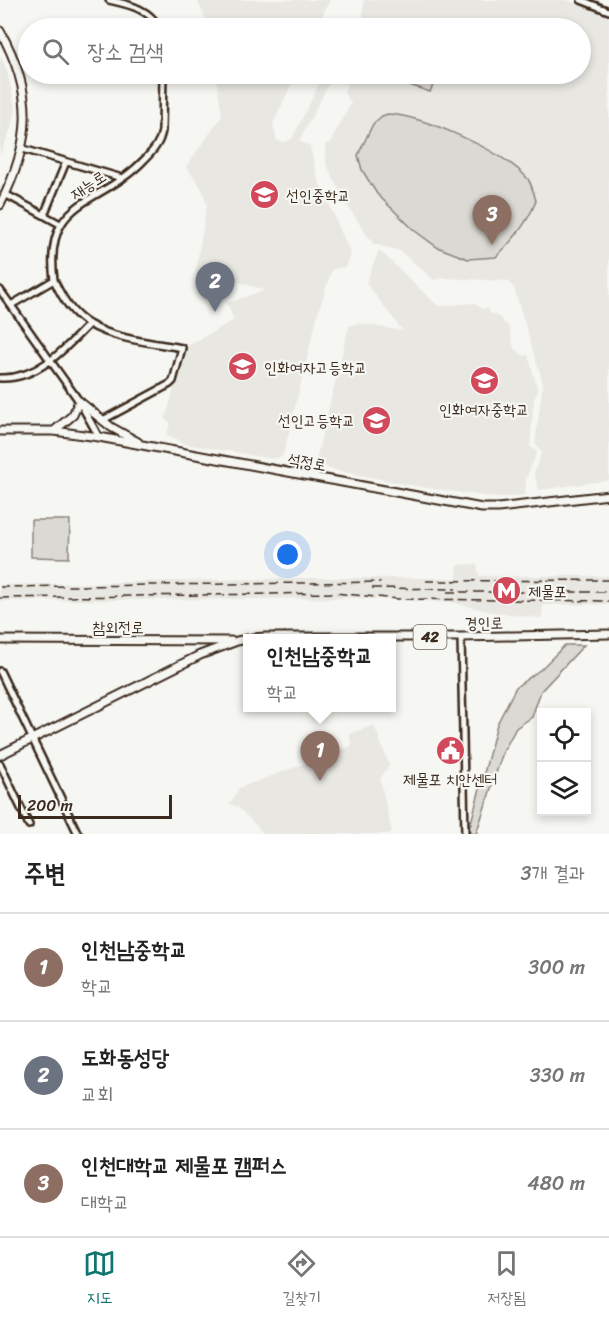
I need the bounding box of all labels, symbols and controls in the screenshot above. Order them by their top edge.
search box [18,18,591,84]
text: 장소 검색 [87,32,164,71]
icon: search [39,35,72,68]
street label: 재능로 [64,162,112,208]
school or university icon: 선인중학교 [249,179,281,211]
place label: 선인중학교 [286,181,350,210]
pin: 3 [472,196,512,245]
pin: 2 [196,262,234,312]
school or university icon: 인화여자고등학교 [227,351,259,383]
place label: 인화여자고등학교 [264,353,367,382]
school or university icon: 인화여자중학교 [468,365,500,397]
place label: 인화여자중학교 [439,395,529,424]
school or university icon: 선인고등학교 [360,404,392,436]
place label: 선인고등학교 [278,406,355,435]
street label: 석정로 [285,444,329,480]
your location [273,540,302,569]
metro station icon: 제물포 [491,575,523,607]
place label: 제물포 [528,577,567,606]
street label: 경인로 [464,608,504,638]
street label: 참외전로 [92,613,144,642]
road number: 42 [414,625,446,649]
popup [243,634,396,712]
text: 인천남중학교 [266,636,373,675]
text: 학교 [266,675,299,710]
map controls [537,708,591,816]
button: locate [537,708,591,762]
pin: 1 [300,732,340,781]
public building icon: 제물포 치안센터 [434,735,466,767]
button: layers [537,762,591,816]
place label: 제물포 치안센터 [403,765,497,794]
text: 200 m [27,791,73,820]
scale bar [18,792,172,820]
text: 주변 [24,850,66,896]
text: 3개 결과 [521,856,585,891]
text: 인천남중학교 [81,930,187,969]
text: 1 [39,950,48,985]
text: 300 m [528,950,585,985]
text: 학교 [81,969,113,1004]
text: 도화동성당 [81,1038,170,1077]
text: 2 [38,1058,49,1093]
text: 330 m [530,1058,585,1093]
text: 교회 [81,1077,113,1112]
text: 인천대학교 제물포 캠퍼스 [81,1146,287,1185]
text: 3 [38,1166,49,1201]
text: 480 m [527,1166,585,1201]
text: 대학교 [81,1185,129,1220]
tab: 지도 [83,1247,116,1312]
tab: 길찾기 [282,1247,321,1312]
tab: 저장됨 [487,1247,526,1312]

